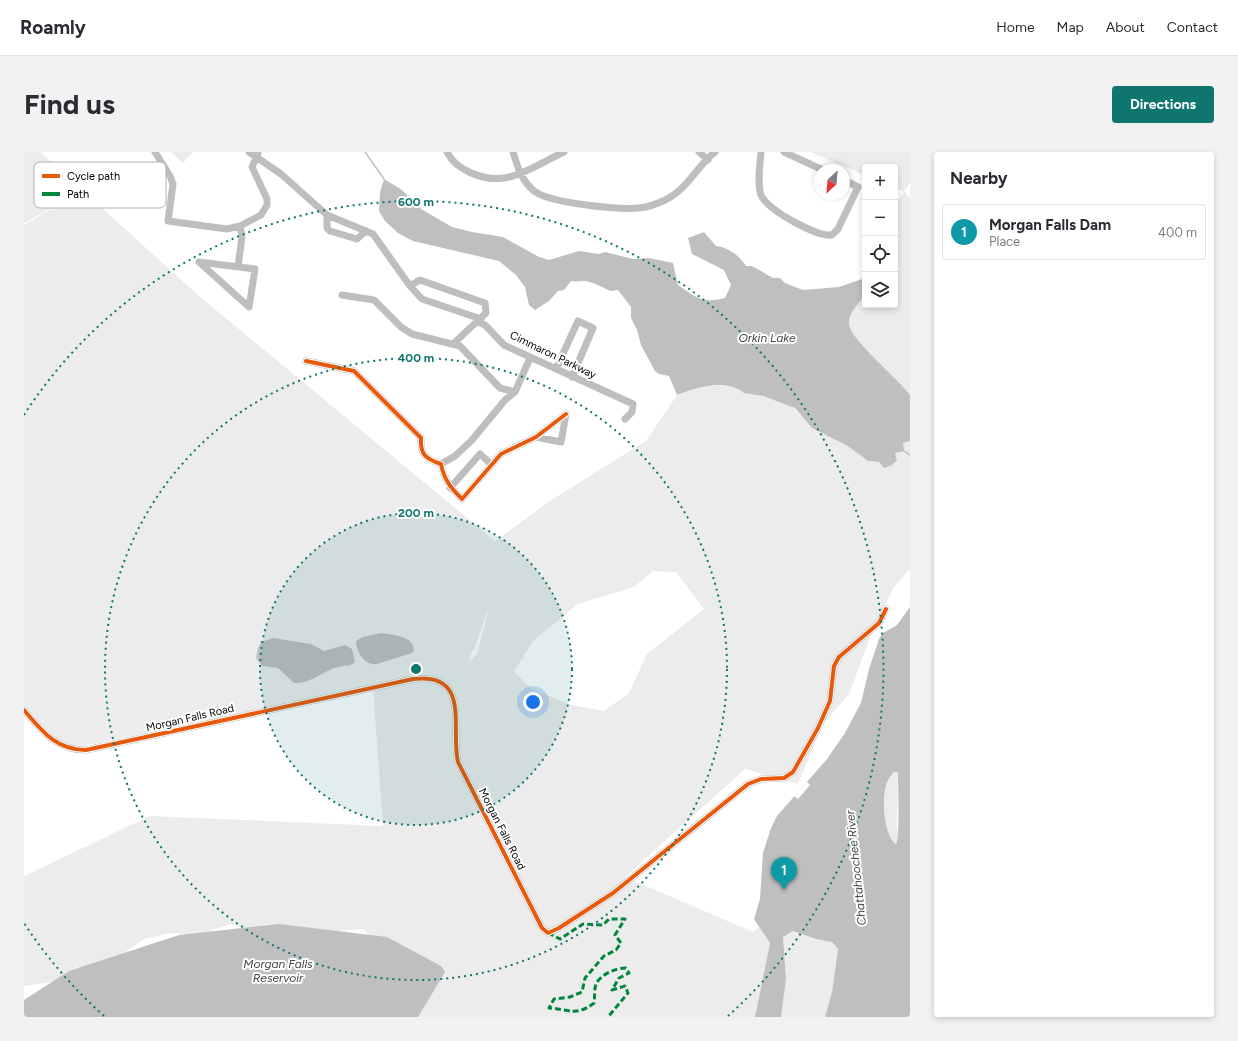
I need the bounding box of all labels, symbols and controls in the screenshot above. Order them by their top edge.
text: Roamly [20,16,86,39]
text: Home [996,19,1035,36]
text: Map [1057,19,1084,36]
text: About [1106,19,1145,36]
text: Contact [1167,19,1218,36]
button: Directions [1112,86,1214,123]
text: Find us [24,87,115,121]
legend [34,162,166,208]
north arrow [814,164,850,200]
map controls [862,164,898,308]
button: + [862,164,898,200]
text: Nearby [950,168,1008,188]
text: Cycle path [67,170,120,183]
text: Path [67,188,89,201]
text: 600 m [398,195,434,209]
button: − [862,200,898,236]
text: Morgan Falls Dam [989,216,1111,234]
text: 1 [961,225,967,240]
text: 400 m [1158,225,1197,240]
text: Place [989,234,1020,249]
button: locate [862,236,898,272]
button: layers [862,272,898,308]
street label: Cimmaron Parkway [508,328,599,382]
water label: Orkin Lake [738,331,796,345]
text: 400 m [398,351,434,365]
text: 200 m [398,506,434,520]
centre of rings [409,662,423,676]
your location [523,692,543,712]
street label: Morgan Falls Road [145,702,235,734]
street label: Morgan Falls Road [476,786,528,872]
water label: Chattahoochee River [843,809,869,926]
pin: 1 [771,857,797,890]
water label: Morgan Falls Reservoir [243,957,313,985]

